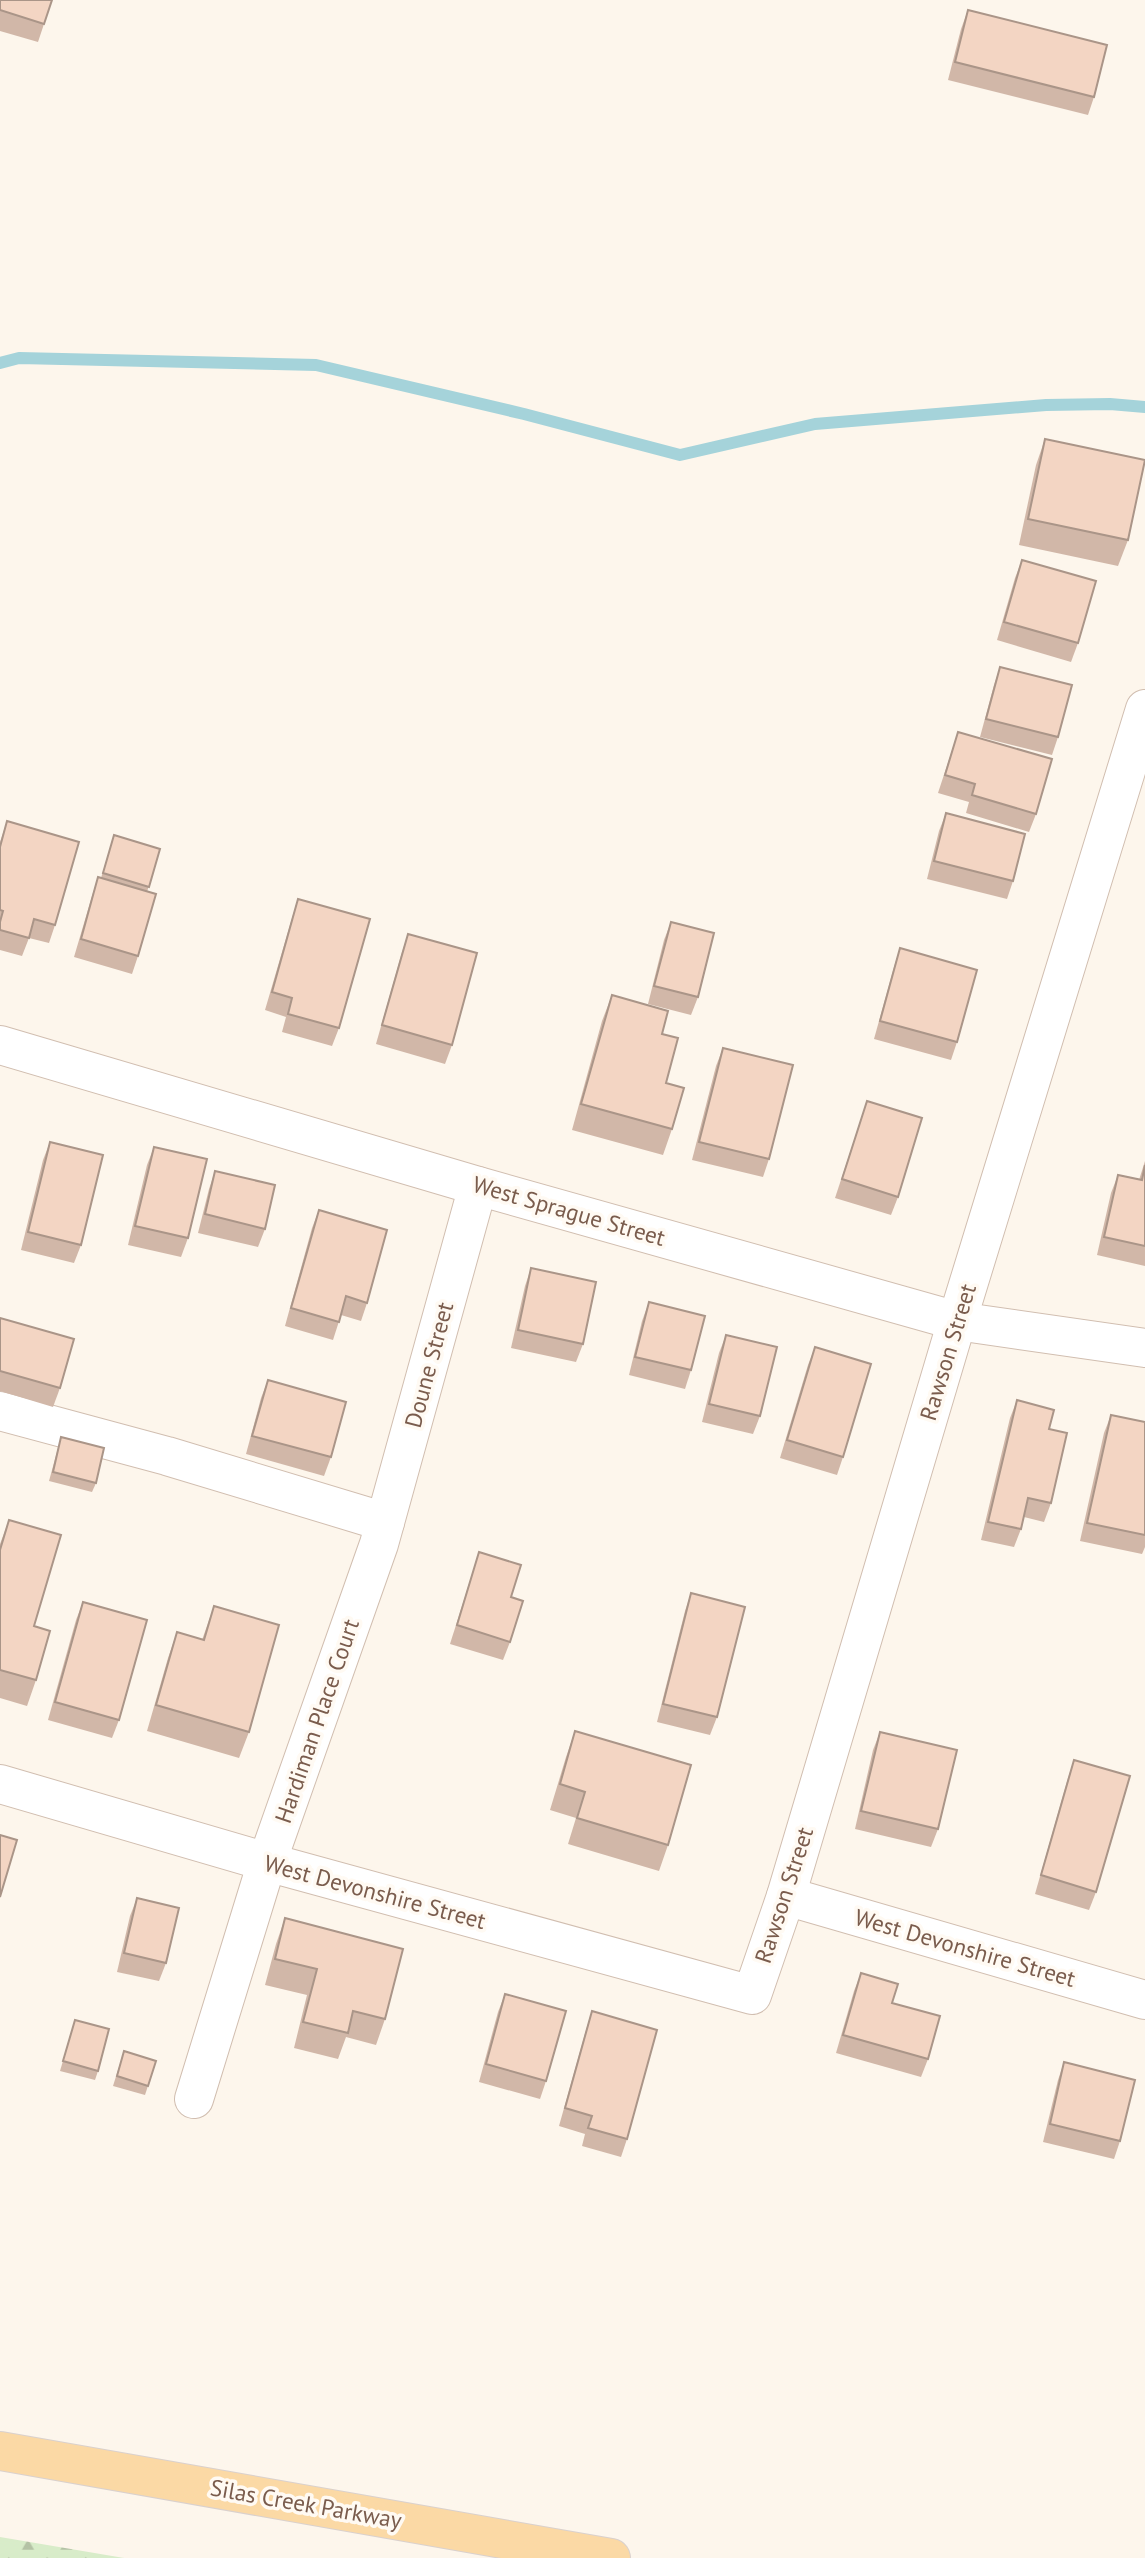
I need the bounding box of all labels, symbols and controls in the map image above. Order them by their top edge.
street label: West Sprague Street [470,1169,669,1252]
street label: Rawson Street [913,1280,982,1424]
street label: Doune Street [398,1299,459,1431]
street label: Hardiman Place Court [268,1615,365,1827]
street label: Rawson Street [748,1823,819,1966]
street label: West Devonshire Street [261,1848,489,1935]
street label: West Devonshire Street [851,1902,1079,1993]
street label: Silas Creek Parkway [208,2472,404,2535]

